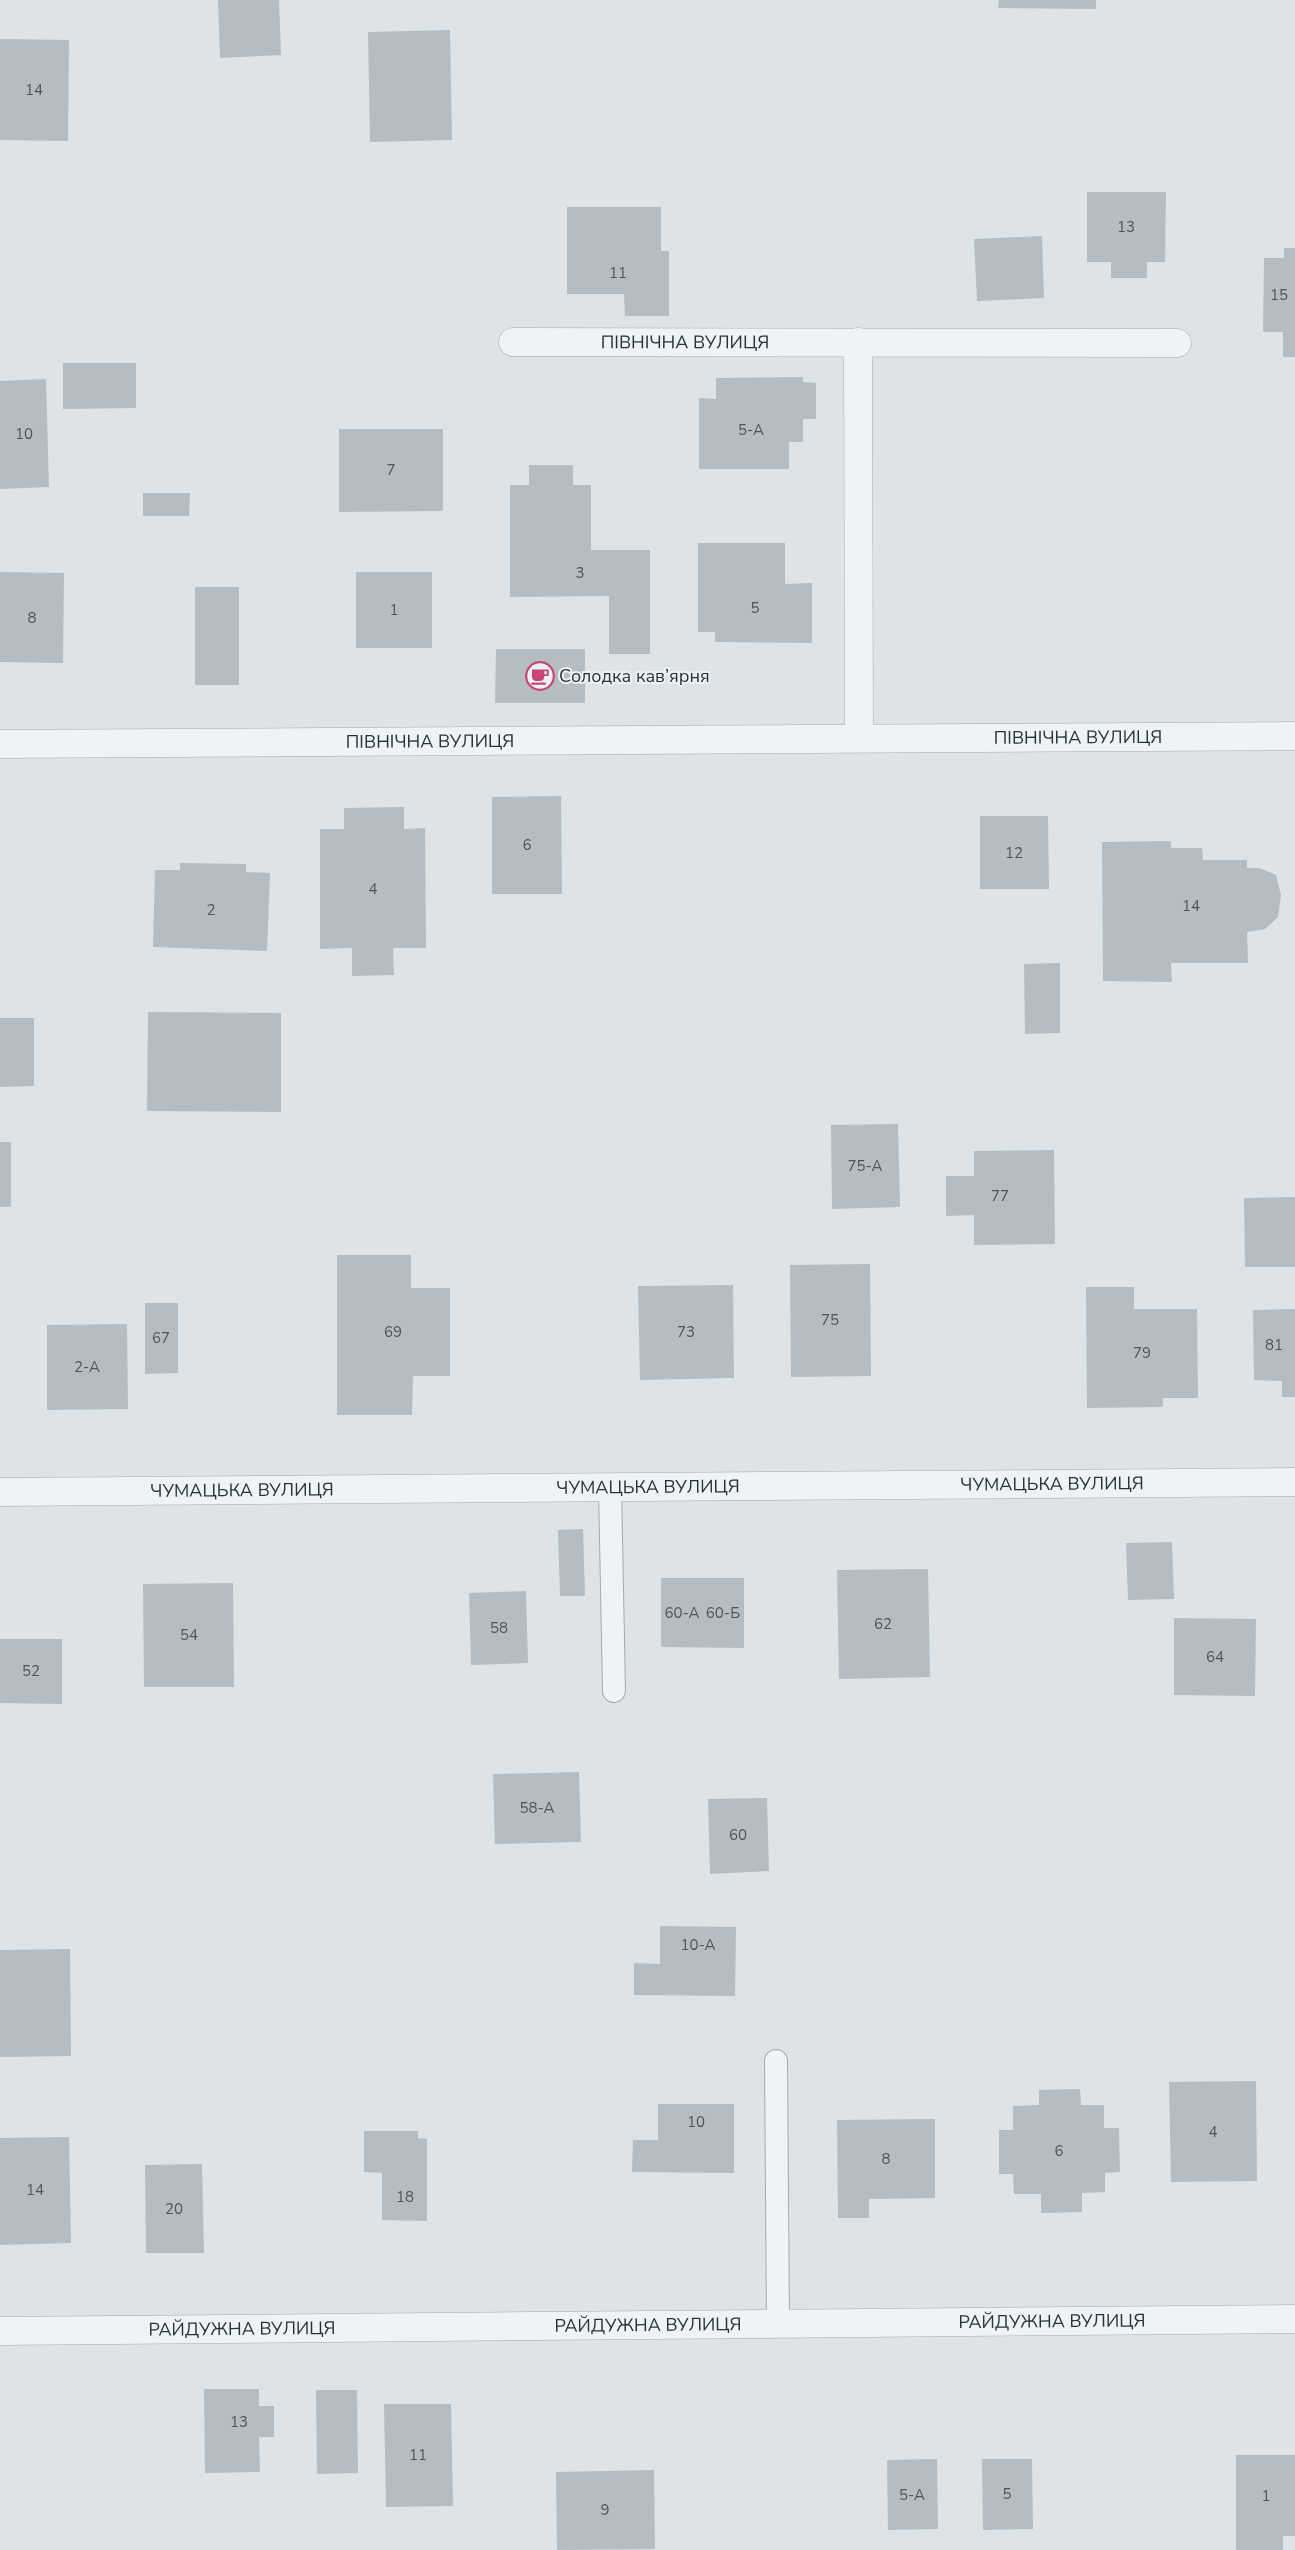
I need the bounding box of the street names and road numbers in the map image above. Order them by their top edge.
street label: ПІВНІЧНА ВУЛИЦЯ [601,330,769,354]
street label: ПІВНІЧНА ВУЛИЦЯ [994,725,1162,750]
street label: ПІВНІЧНА ВУЛИЦЯ [346,729,514,754]
street label: ЧУМАЦЬКА ВУЛИЦЯ [960,1471,1144,1497]
street label: ЧУМАЦЬКА ВУЛИЦЯ [556,1474,740,1500]
street label: ЧУМАЦЬКА ВУЛИЦЯ [150,1477,334,1503]
street label: РАЙДУЖНА ВУЛИЦЯ [958,2308,1146,2334]
street label: РАЙДУЖНА ВУЛИЦЯ [554,2312,742,2338]
street label: РАЙДУЖНА ВУЛИЦЯ [148,2316,336,2342]

